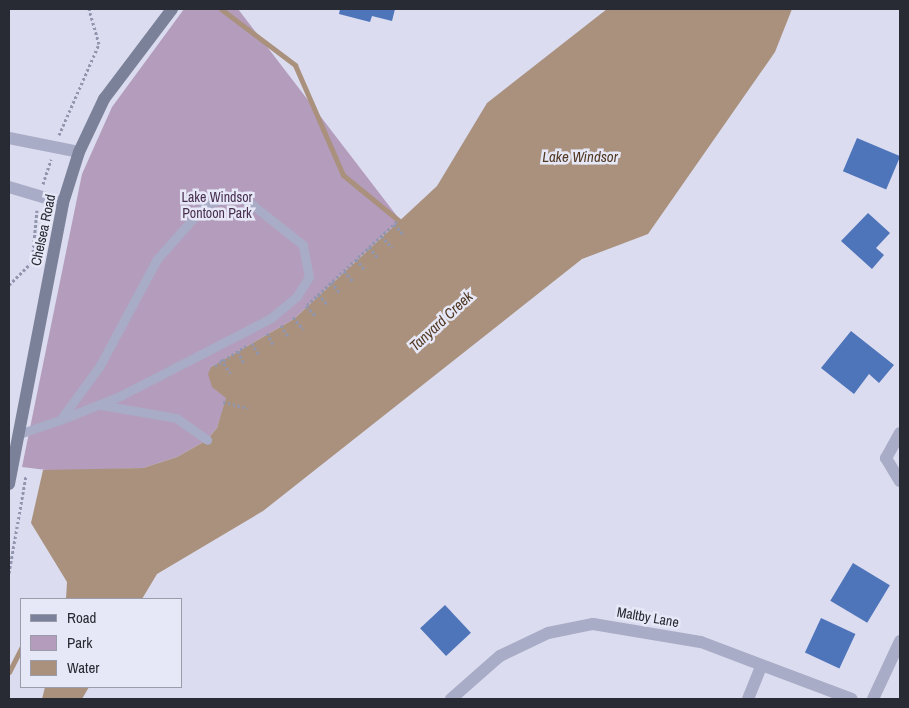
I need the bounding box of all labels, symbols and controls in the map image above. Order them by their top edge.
water label: Lake Windsor [542,148,618,166]
park label: Lake Windsor Pontoon Park [182,189,252,222]
street label: Chelsea Road [27,193,59,267]
water label: Tanyard Creek [406,287,476,355]
legend [20,598,182,688]
street label: Maltby Lane [616,603,680,631]
text: Road [67,607,96,628]
text: Park [67,632,92,653]
text: Water [67,657,99,678]

